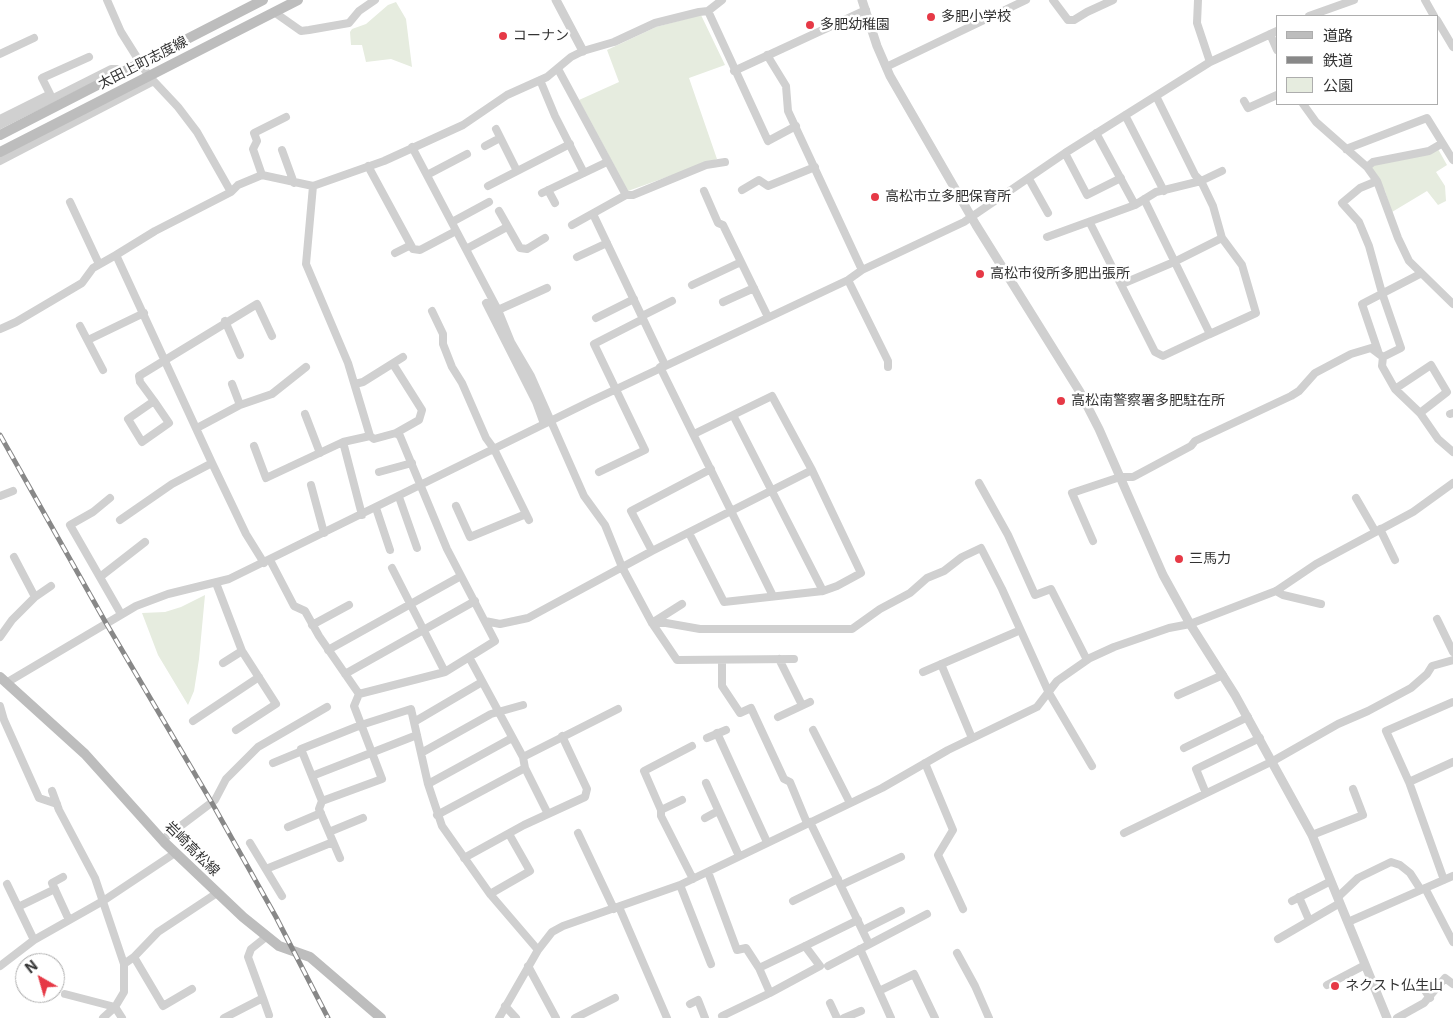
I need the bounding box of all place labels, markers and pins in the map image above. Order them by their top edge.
place label: 多肥小学校 [941,9,1011,25]
marker: 多肥小学校 [925,11,937,23]
place label: 多肥幼稚園 [820,17,890,33]
marker: 多肥幼稚園 [804,19,816,31]
place label: コーナン [513,28,569,44]
marker: コーナン [497,30,509,42]
place label: 高松市立多肥保育所 [885,189,1011,205]
marker: 高松市立多肥保育所 [869,191,881,203]
place label: 高松市役所多肥出張所 [990,266,1130,282]
marker: 高松市役所多肥出張所 [974,268,986,280]
place label: 高松南警察署多肥駐在所 [1071,393,1225,409]
marker: 高松南警察署多肥駐在所 [1055,395,1067,407]
place label: 三馬力 [1189,551,1231,567]
marker: 三馬力 [1173,553,1185,565]
place label: ネクスト仏生山 [1345,978,1443,994]
marker: ネクスト仏生山 [1329,980,1341,992]

